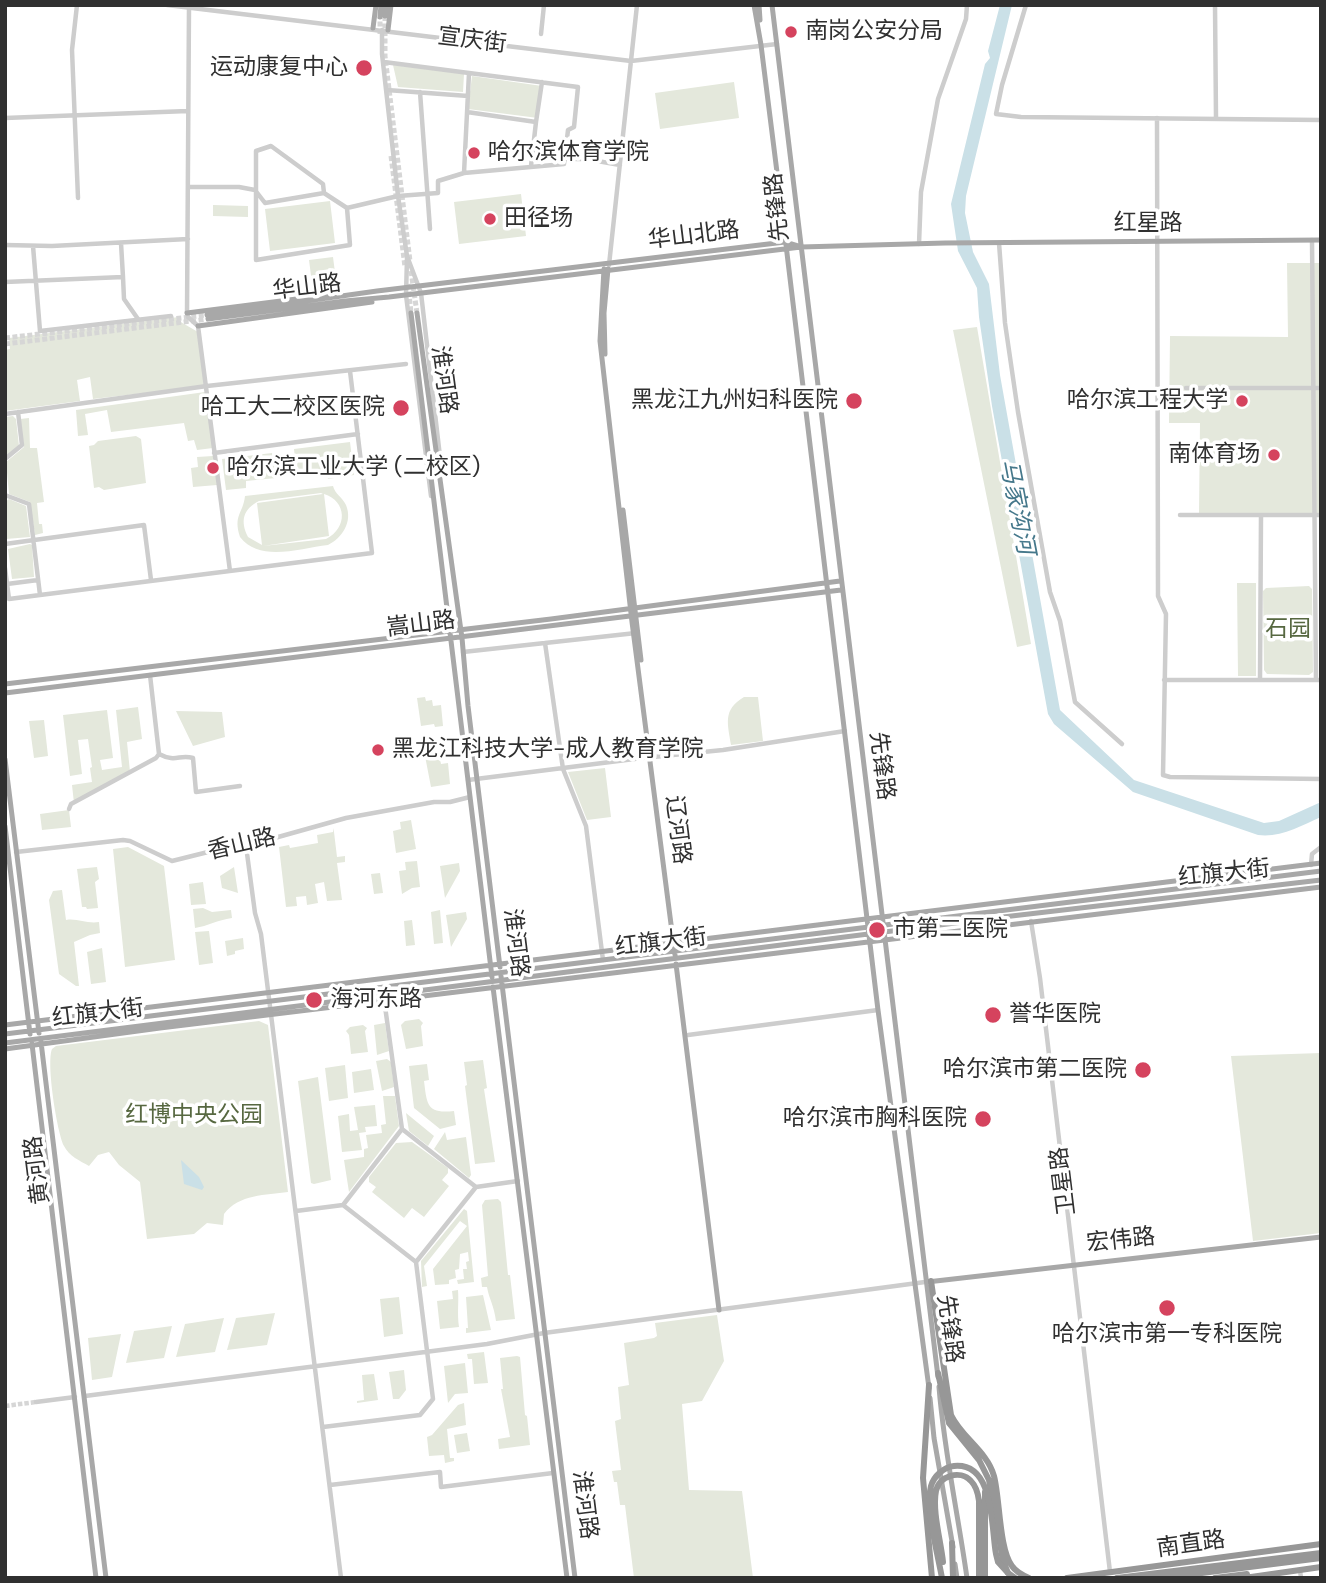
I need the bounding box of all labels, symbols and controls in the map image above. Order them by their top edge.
place label: 南岗公安分局 [805,18,943,46]
street label: 宣庆街 [436,23,508,59]
marker: 南岗公安分局 [783,24,799,40]
place label: 运动康复中心 [210,54,348,82]
marker: 运动康复中心 [354,58,374,78]
place label: 哈尔滨体育学院 [488,139,649,167]
marker: 哈尔滨体育学院 [466,145,482,161]
street label: 先锋路 [761,171,795,243]
place label: 田径场 [504,205,573,233]
street label: 红星路 [1114,210,1182,238]
marker: 田径场 [482,211,498,227]
street label: 华山北路 [647,217,741,255]
street label: 华山路 [271,270,343,306]
street label: 淮河路 [425,344,461,416]
place label: 黑龙江九州妇科医院 [631,387,838,415]
place label: 哈尔滨工程大学 [1067,387,1228,415]
marker: 黑龙江九州妇科医院 [844,391,864,411]
marker: 哈尔滨工程大学 [1234,393,1250,409]
place label: 哈工大二校区医院 [201,394,385,422]
marker: 哈工大二校区医院 [391,398,411,418]
place label: 南体育场 [1168,441,1260,469]
marker: 南体育场 [1266,447,1282,463]
place label: 哈尔滨工业大学 (二校区) [227,454,480,482]
water label: 马家沟河 [993,457,1039,557]
marker: 哈尔滨工业大学 (二校区) [205,460,221,476]
street label: 嵩山路 [385,607,457,643]
park label: 石园 [1265,616,1311,644]
street label: 先锋路 [863,730,899,802]
place label: 黑龙江科技大学-成人教育学院 [392,736,703,764]
marker: 黑龙江科技大学-成人教育学院 [370,742,386,758]
street label: 辽河路 [659,794,695,866]
street label: 香山路 [205,824,279,866]
street label: 红旗大街 [1177,855,1271,893]
street label: 淮河路 [497,907,533,979]
place label: 市第二医院 [893,916,1008,944]
marker: 市第二医院 [867,920,887,940]
street label: 红旗大街 [614,924,708,962]
place label: 海河东路 [330,986,422,1014]
marker: 海河东路 [304,990,324,1010]
street label: 红旗大街 [51,995,145,1033]
place label: 誉华医院 [1009,1001,1101,1029]
marker: 誉华医院 [983,1005,1003,1025]
place label: 哈尔滨市第二医院 [943,1056,1127,1084]
marker: 哈尔滨市第二医院 [1133,1060,1153,1080]
park label: 红博中央公园 [125,1102,263,1130]
place label: 哈尔滨市胸科医院 [783,1105,967,1133]
marker: 哈尔滨市胸科医院 [973,1109,993,1129]
street label: 黄河路 [20,1134,56,1206]
street label: 卫星路 [1046,1145,1082,1217]
street label: 宏伟路 [1085,1224,1157,1258]
street label: 先锋路 [931,1293,967,1365]
marker: 哈尔滨市第一专科医院 [1157,1298,1177,1318]
place label: 哈尔滨市第一专科医院 [1052,1321,1282,1349]
street label: 淮河路 [566,1469,602,1541]
street label: 南直路 [1155,1527,1227,1563]

